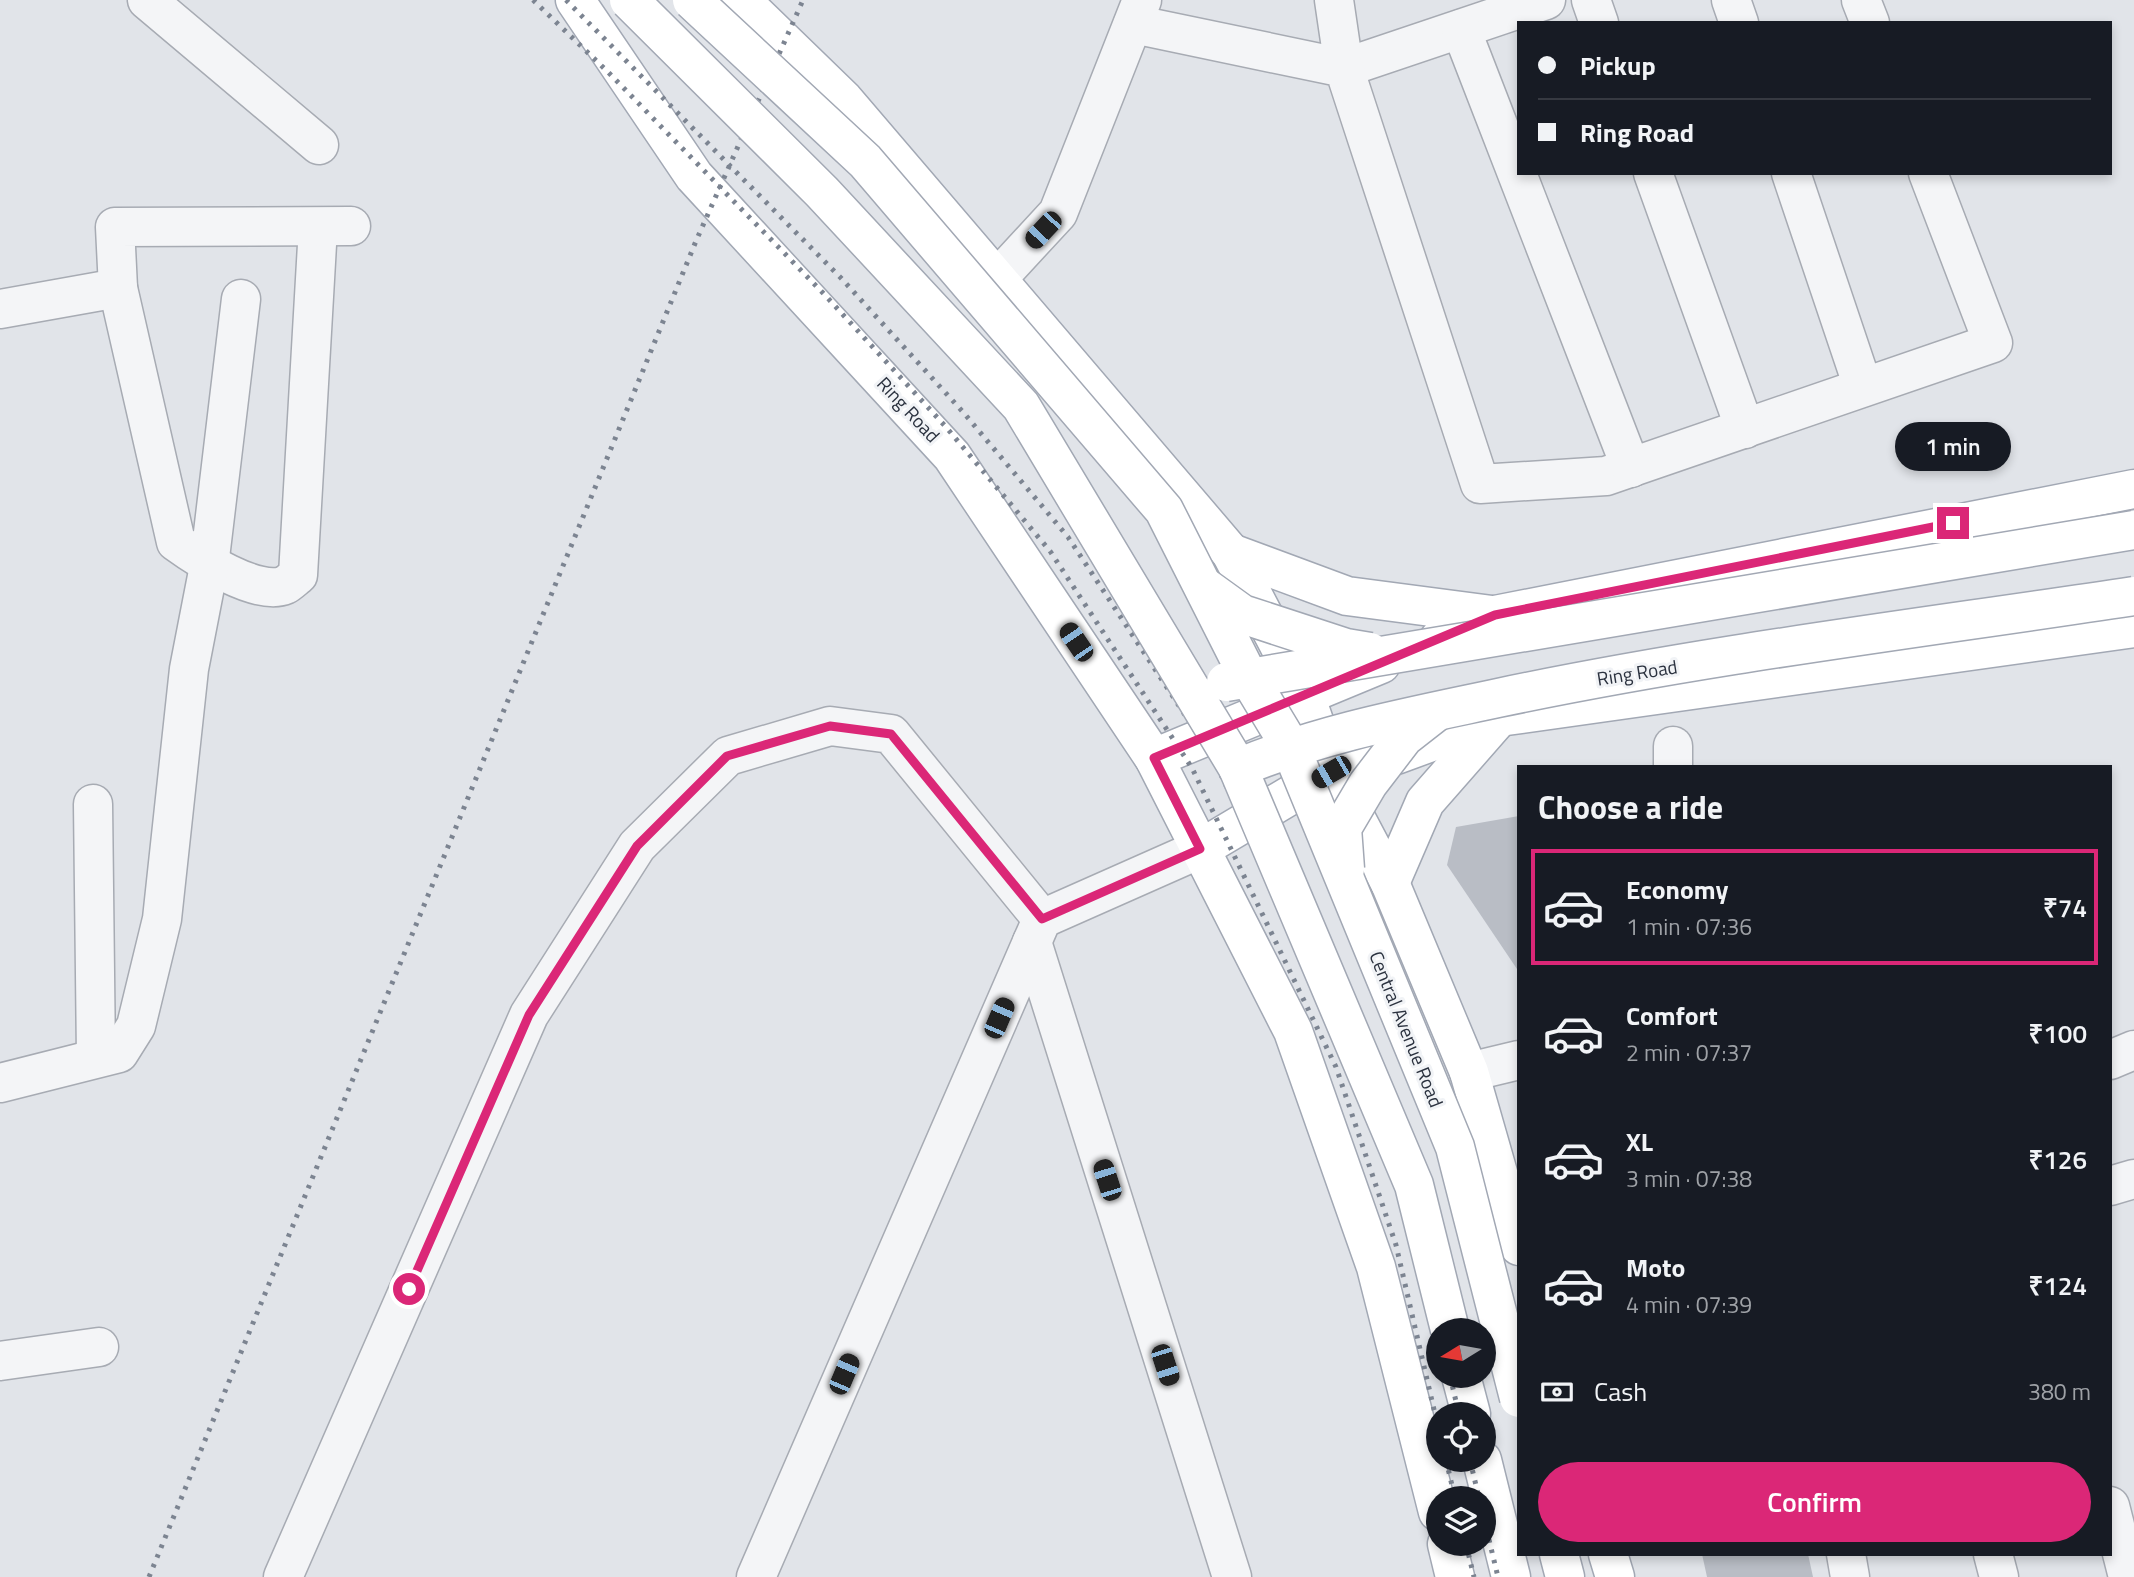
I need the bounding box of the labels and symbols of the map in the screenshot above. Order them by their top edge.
car [1021,207,1066,253]
street label: Ring Road [871,369,947,449]
callout: 1 min [1895,421,2011,470]
route end [1937,507,1969,539]
car [1056,619,1097,665]
street label: Ring Road [1595,651,1679,693]
car [1308,752,1355,792]
street label: Central Avenue Road [1362,947,1452,1111]
car [982,995,1017,1041]
car [1091,1157,1124,1203]
route start [393,1273,425,1305]
north arrow [1426,1318,1496,1388]
car [1149,1342,1182,1388]
car [827,1351,862,1397]

